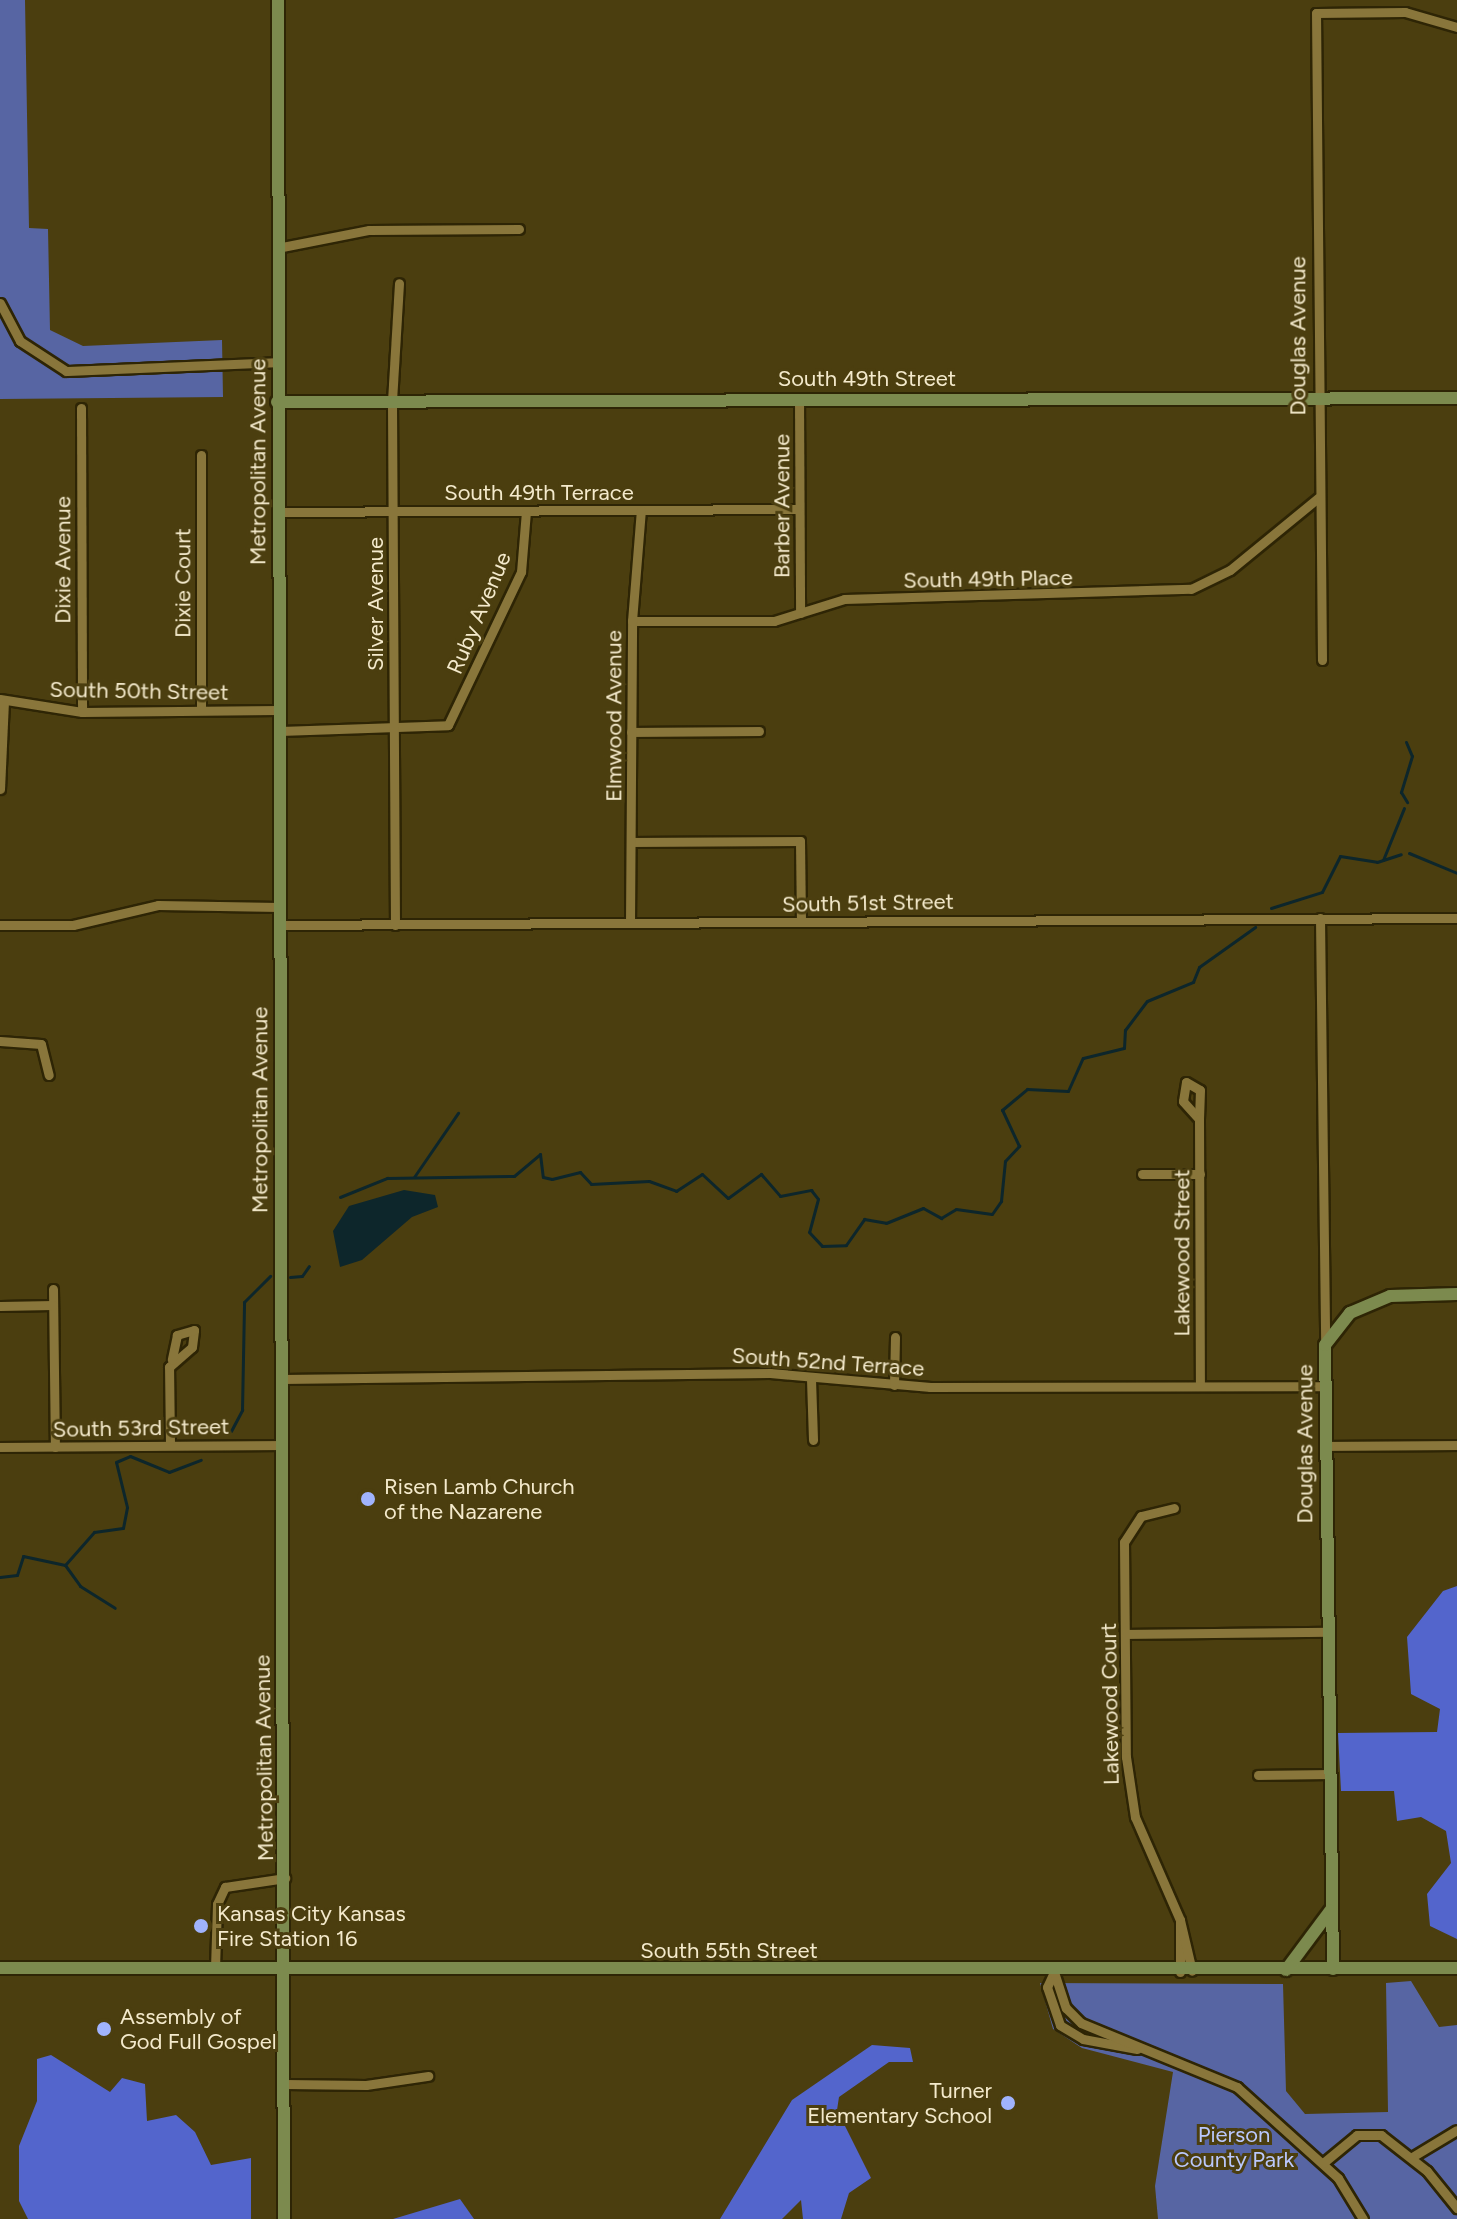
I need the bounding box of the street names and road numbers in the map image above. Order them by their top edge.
street label: Douglas Avenue [1285,256,1311,416]
street label: Metropolitan Avenue [245,359,271,565]
street label: South 49th Street [778,366,956,392]
street label: Barber Avenue [769,434,795,578]
street label: South 49th Terrace [444,480,634,506]
street label: Dixie Avenue [50,496,76,624]
street label: Dixie Court [170,528,196,638]
street label: Silver Avenue [363,537,389,671]
street label: Ruby Avenue [441,548,517,678]
street label: South 49th Place [903,564,1073,594]
street label: Elmwood Avenue [601,630,627,802]
street label: South 50th Street [49,676,229,706]
street label: South 51st Street [782,888,954,918]
street label: Metropolitan Avenue [247,1007,273,1213]
street label: Lakewood Street [1169,1169,1195,1337]
street label: South 52nd Terrace [731,1342,925,1382]
street label: Douglas Avenue [1292,1364,1318,1524]
street label: South 53rd Street [53,1413,229,1443]
street label: Lakewood Court [1095,1623,1125,1785]
street label: Metropolitan Avenue [249,1655,279,1861]
street label: South 55th Street [640,1938,818,1964]

